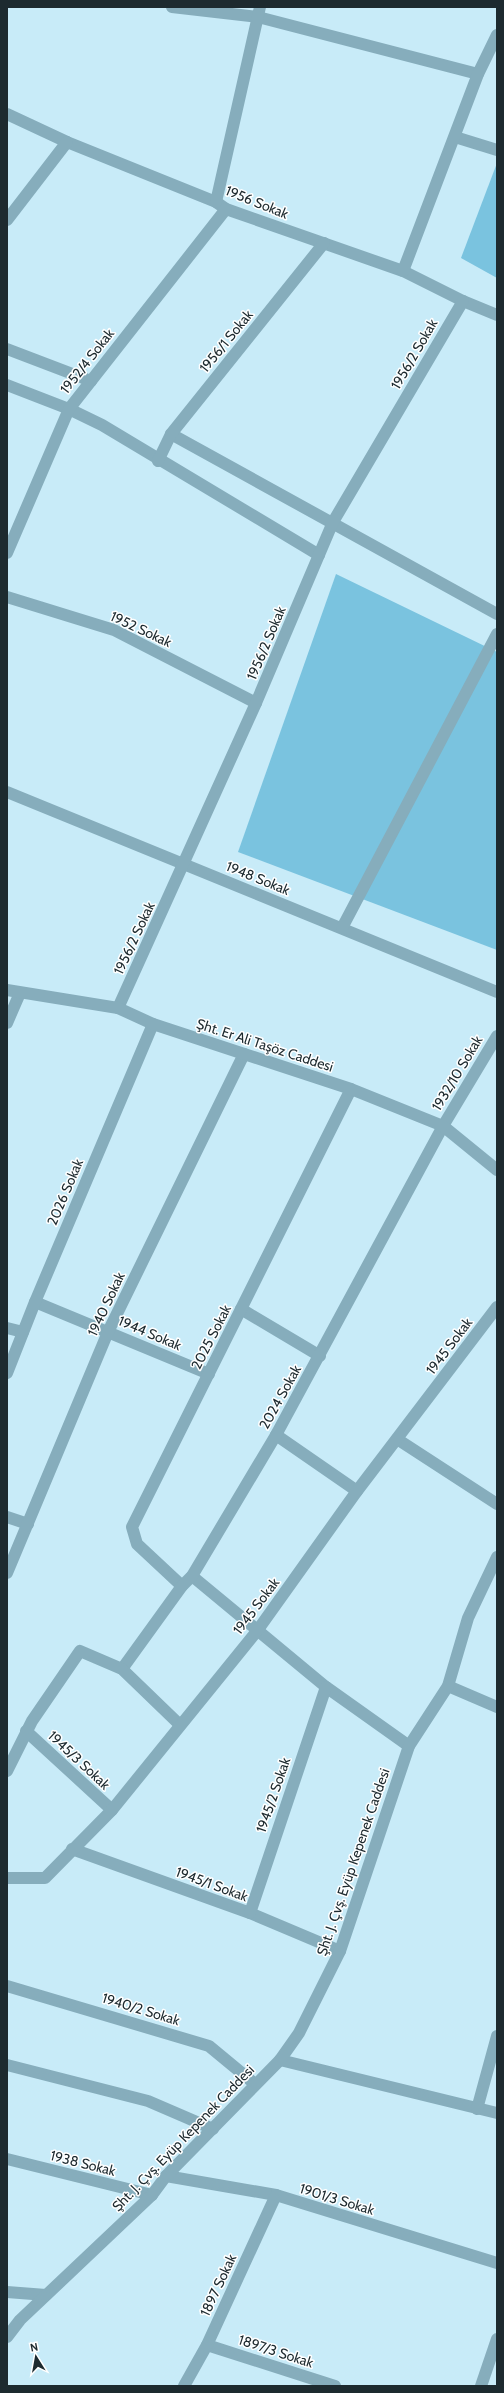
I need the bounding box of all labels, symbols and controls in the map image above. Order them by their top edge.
street label: 1956 Sokak [223,181,292,223]
street label: 1956/1 Sokak [195,305,257,376]
street label: 1956/2 Sokak [387,315,442,392]
street label: 1952/4 Sokak [56,324,118,397]
street label: 1956/2 Sokak [242,603,290,682]
street label: 1952 Sokak [107,607,175,651]
street label: 1948 Sokak [223,857,293,899]
street label: 1956/2 Sokak [109,898,159,977]
street label: Şht. Er Ali Taşöz Caddesi [194,1014,336,1076]
street label: 1932/10 Sokak [428,1032,487,1114]
street label: 2026 Sokak [43,1155,87,1228]
street label: 1940 Sokak [83,1268,129,1339]
street label: 2025 Sokak [187,1301,235,1372]
street label: 1944 Sokak [116,1312,185,1355]
street label: 1945 Sokak [422,1313,477,1378]
street label: 2024 Sokak [255,1361,305,1432]
street label: 1945 Sokak [229,1573,284,1638]
street label: 1945/3 Sokak [44,1727,114,1794]
street label: 1945/2 Sokak [252,1754,294,1835]
street label: Şht. J. Çvş. Eyüp Kepenek Caddesi [312,1766,394,1958]
street label: 1945/1 Sokak [173,1863,251,1906]
street label: 1940/2 Sokak [100,1989,183,2030]
street label: Şht. J. Çvş. Eyüp Kepenek Caddesi [108,2061,258,2215]
street label: 1938 Sokak [48,2146,118,2180]
street label: 1901/3 Sokak [297,2179,377,2219]
street label: 1897 Sokak [196,2251,240,2319]
street label: 1897/3 Sokak [236,2330,316,2372]
north arrow [16,2337,56,2377]
text: N [29,2340,39,2355]

